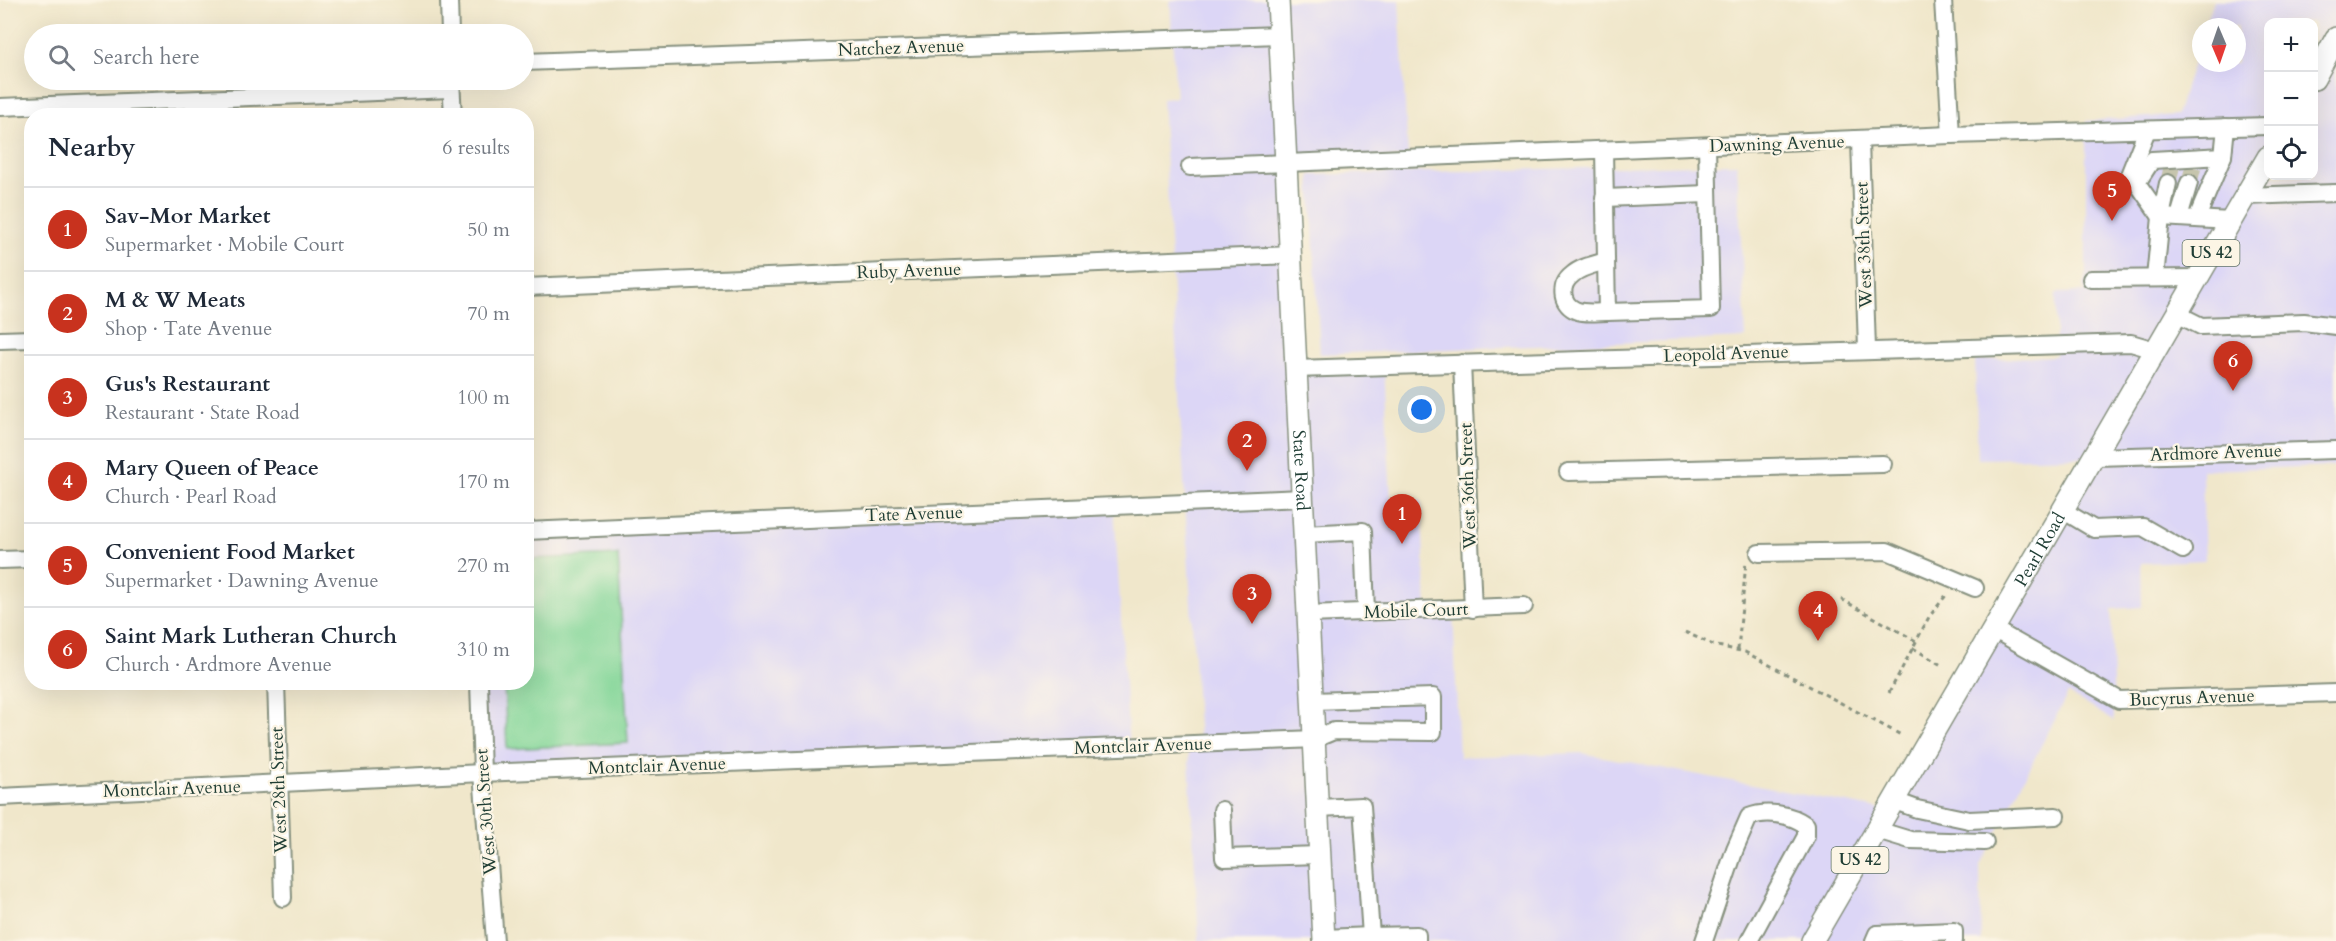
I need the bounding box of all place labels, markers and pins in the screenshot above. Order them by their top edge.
pin: 5 [2092,172,2132,221]
pin: 6 [2214,342,2252,391]
pin: 2 [1228,422,1266,471]
pin: 1 [1382,494,1422,544]
pin: 3 [1232,574,1272,624]
pin: 4 [1798,592,1838,641]

